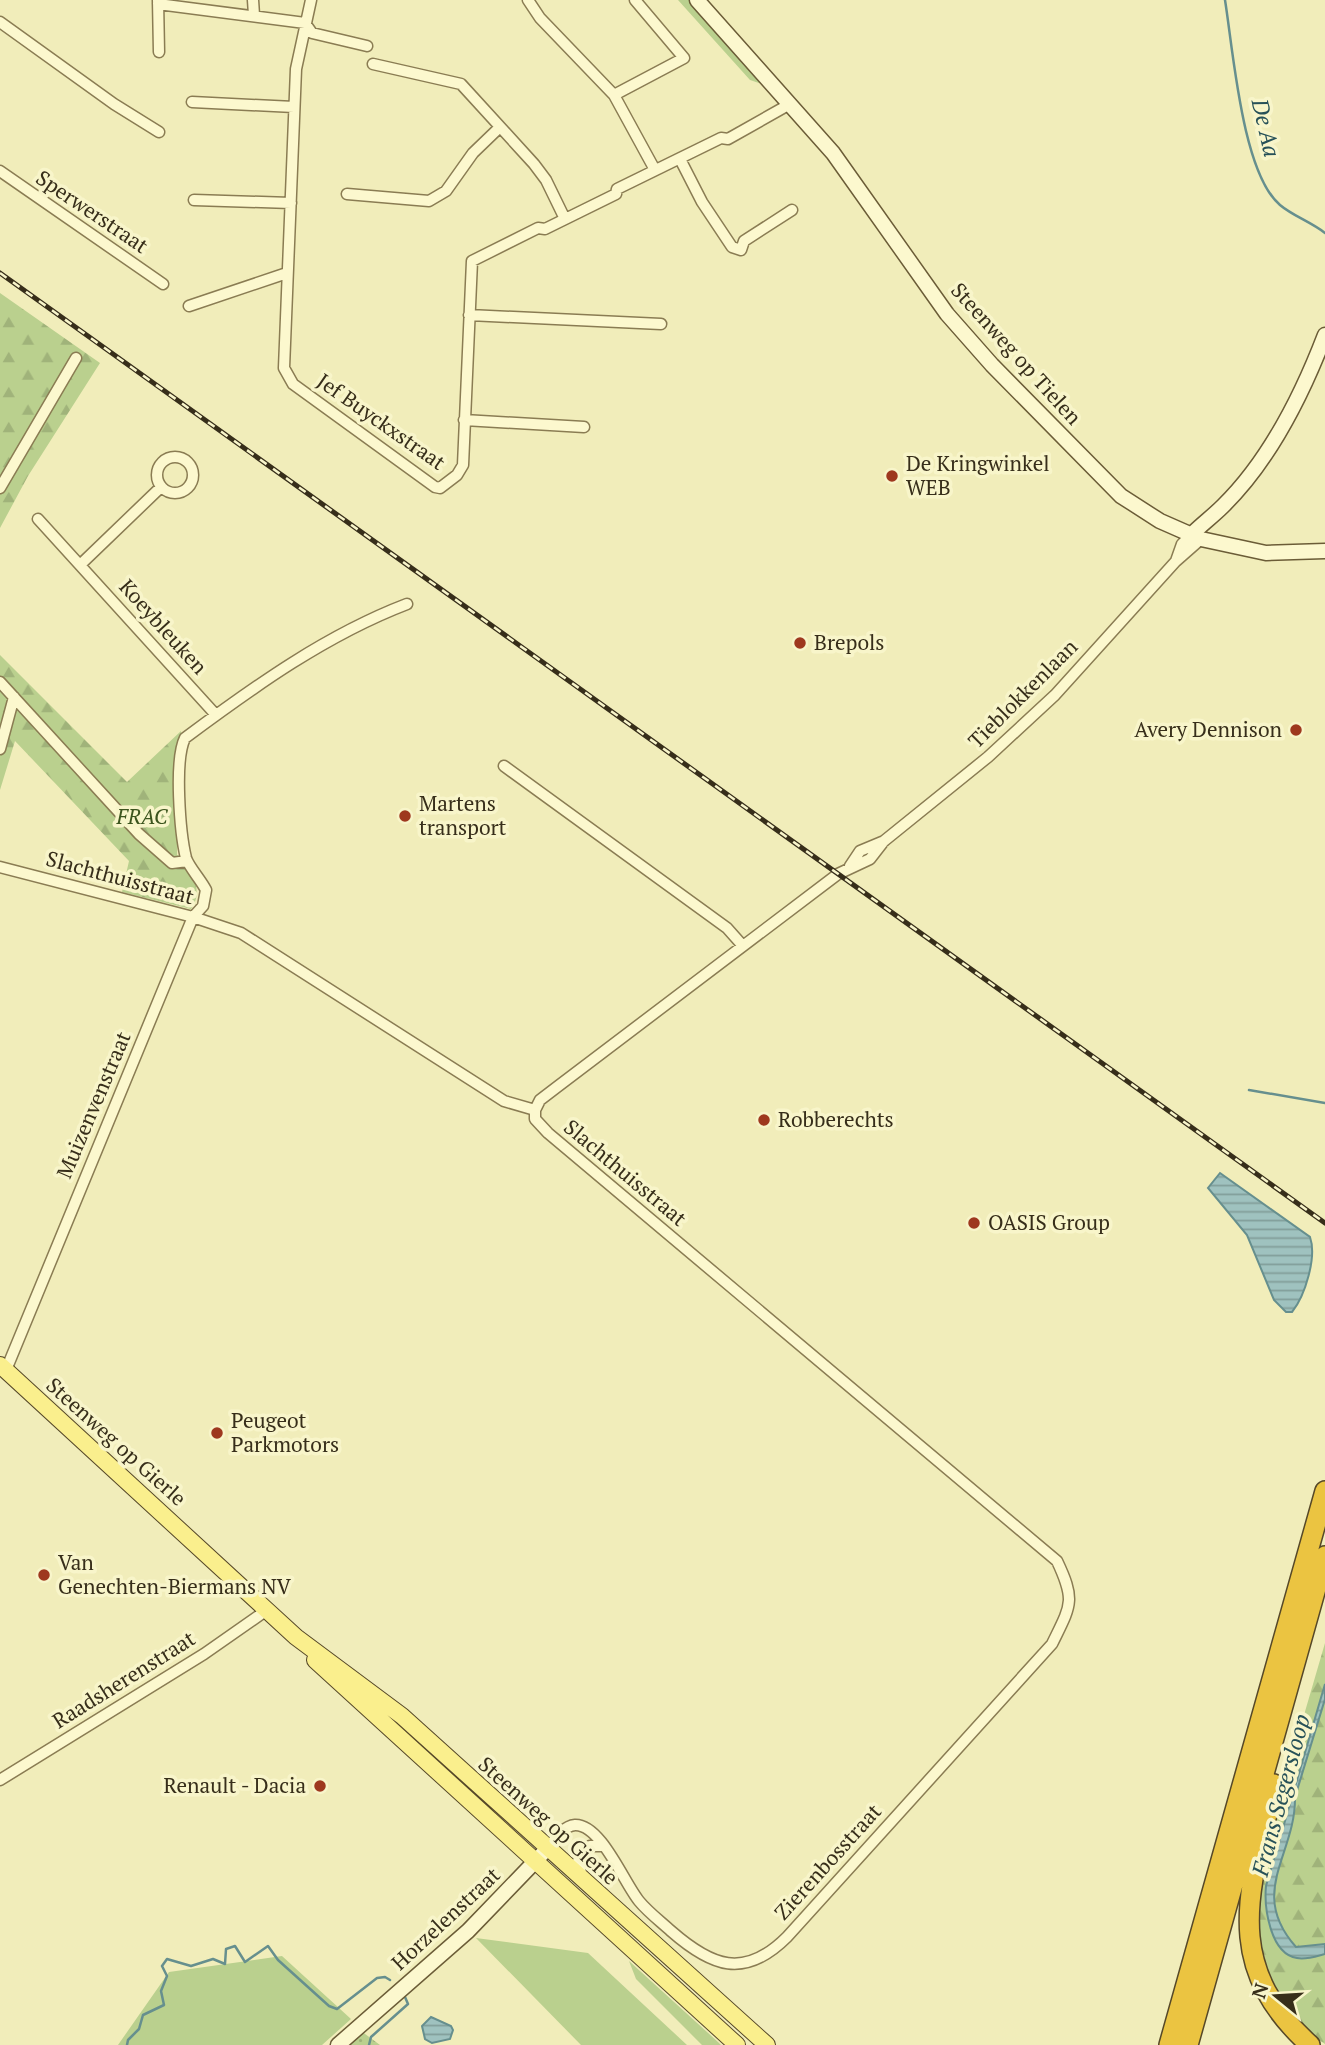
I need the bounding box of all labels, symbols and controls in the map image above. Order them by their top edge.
water label: De Aa [1245,95,1288,160]
street label: Sperwerstraat [31,163,154,259]
street label: Steenweg op Tielen [945,276,1088,431]
street label: Jef Buyckxstraat [312,367,451,476]
place label: De Kringwinkel WEB [906,449,1050,501]
marker: De Kringwinkel WEB [884,468,900,484]
street label: Koeybleuken [114,573,214,680]
place label: Brepols [814,628,884,656]
street label: Tieblokkenlaan [962,632,1083,754]
marker: Brepols [792,635,808,651]
place label: Avery Dennison [1134,715,1283,743]
marker: Avery Dennison [1288,722,1304,738]
place label: Martens transport [419,789,507,841]
park label: FRAC [116,802,169,830]
marker: Martens transport [397,808,413,824]
street label: Slachthuisstraat [43,844,197,910]
street label: Muizenvenstraat [50,1027,137,1182]
place label: Robberechts [778,1105,894,1133]
marker: Robberechts [756,1112,772,1128]
street label: Slachthuisstraat [558,1113,693,1232]
place label: OASIS Group [988,1208,1110,1236]
marker: OASIS Group [966,1215,982,1231]
street label: Steenweg op Gierle [41,1371,193,1512]
place label: Peugeot Parkmotors [231,1406,339,1458]
marker: Peugeot Parkmotors [209,1425,225,1441]
place label: Van Genechten-Biermans NV [58,1548,292,1600]
marker: Van Genechten-Biermans NV [36,1567,52,1583]
street label: Raadsherenstraat [47,1624,200,1734]
water label: Frans Segersloop [1244,1711,1317,1880]
street label: Steenweg op Gierle [473,1750,625,1891]
place label: Renault - Dacia [164,1771,306,1799]
marker: Renault - Dacia [312,1778,328,1794]
street label: Zierenbosstraat [768,1797,887,1925]
street label: Horzelenstraat [385,1861,506,1976]
north arrow [1241,1961,1311,2031]
text: N [1245,1979,1274,2001]

